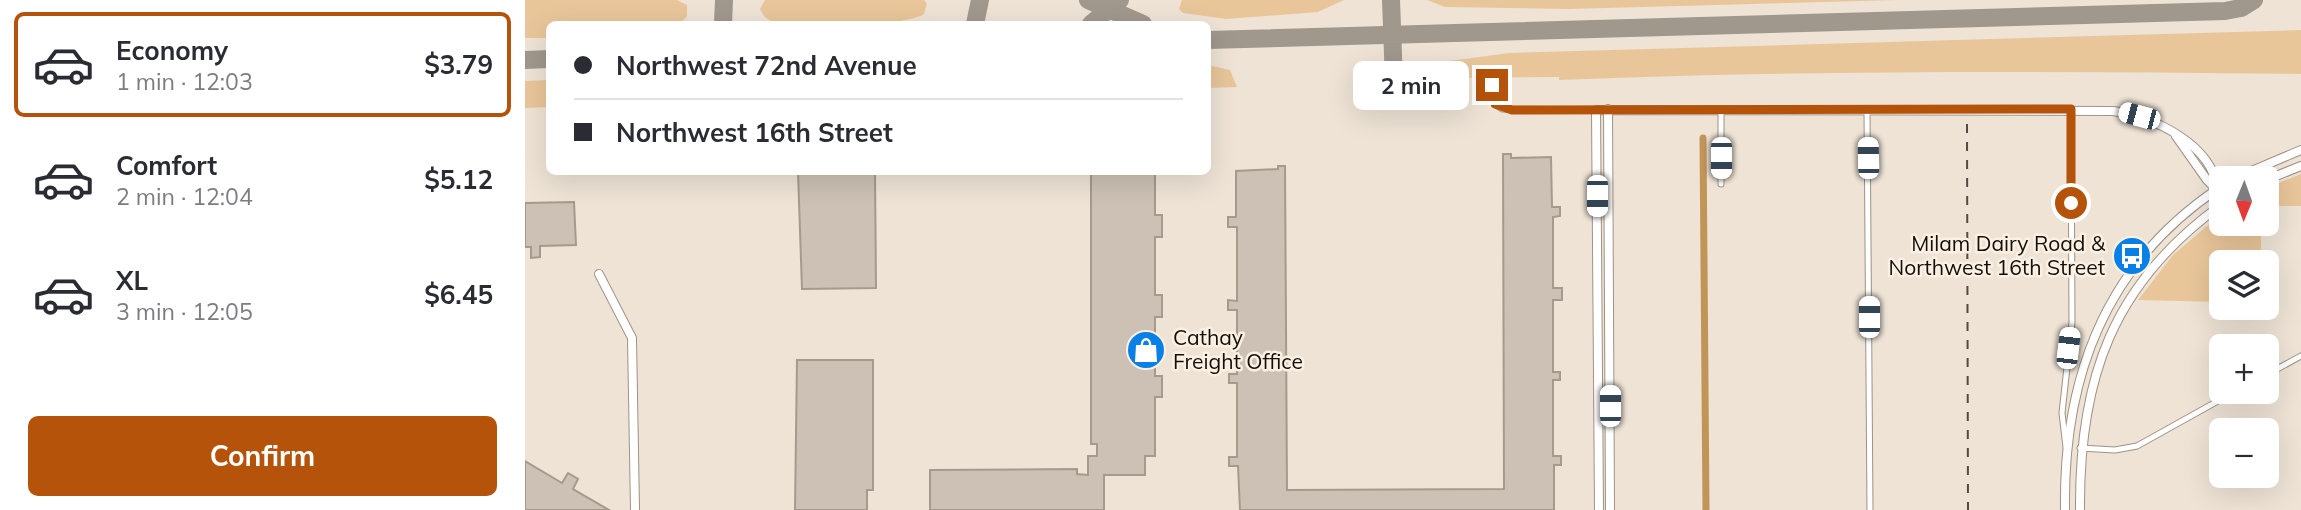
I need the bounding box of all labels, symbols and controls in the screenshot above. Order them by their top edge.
icon: car [32,33,95,96]
text: Economy [116,34,228,67]
text: $3.79 [424,48,493,81]
text: Northwest 72nd Avenue [616,49,917,82]
callout: 2 min [1352,60,1467,110]
text: 1 min · 12:03 [116,67,253,96]
route end [1476,69,1508,101]
text: 2 min [1381,71,1441,100]
car [2116,100,2163,132]
text: Northwest 16th Street [616,116,893,149]
car [1711,137,1732,179]
car [1858,137,1879,179]
icon: car [32,148,95,211]
text: Comfort [116,149,217,182]
text: $5.12 [424,163,493,196]
north arrow [2209,166,2279,236]
map controls [2209,166,2279,488]
car [1587,175,1608,217]
text: 2 min · 12:04 [116,182,253,211]
route start [2055,187,2087,219]
place label: Milam Dairy Road & Northwest 16th Street [1889,230,2106,280]
bus stop icon: Milam Dairy Road & Northwest 16th Street [2111,235,2153,277]
button: layers [2209,250,2279,320]
icon: car [32,263,95,326]
text: XL [116,264,148,297]
text: $6.45 [424,278,493,311]
car [1859,296,1880,338]
text: 3 min · 12:05 [116,297,253,326]
place label: Cathay Freight Office [1173,324,1303,374]
car [2056,326,2081,370]
shop icon: Cathay Freight Office [1125,329,1167,371]
button: + [2209,334,2279,404]
car [1600,385,1621,427]
button: Confirm [28,416,497,496]
button: − [2209,418,2279,488]

